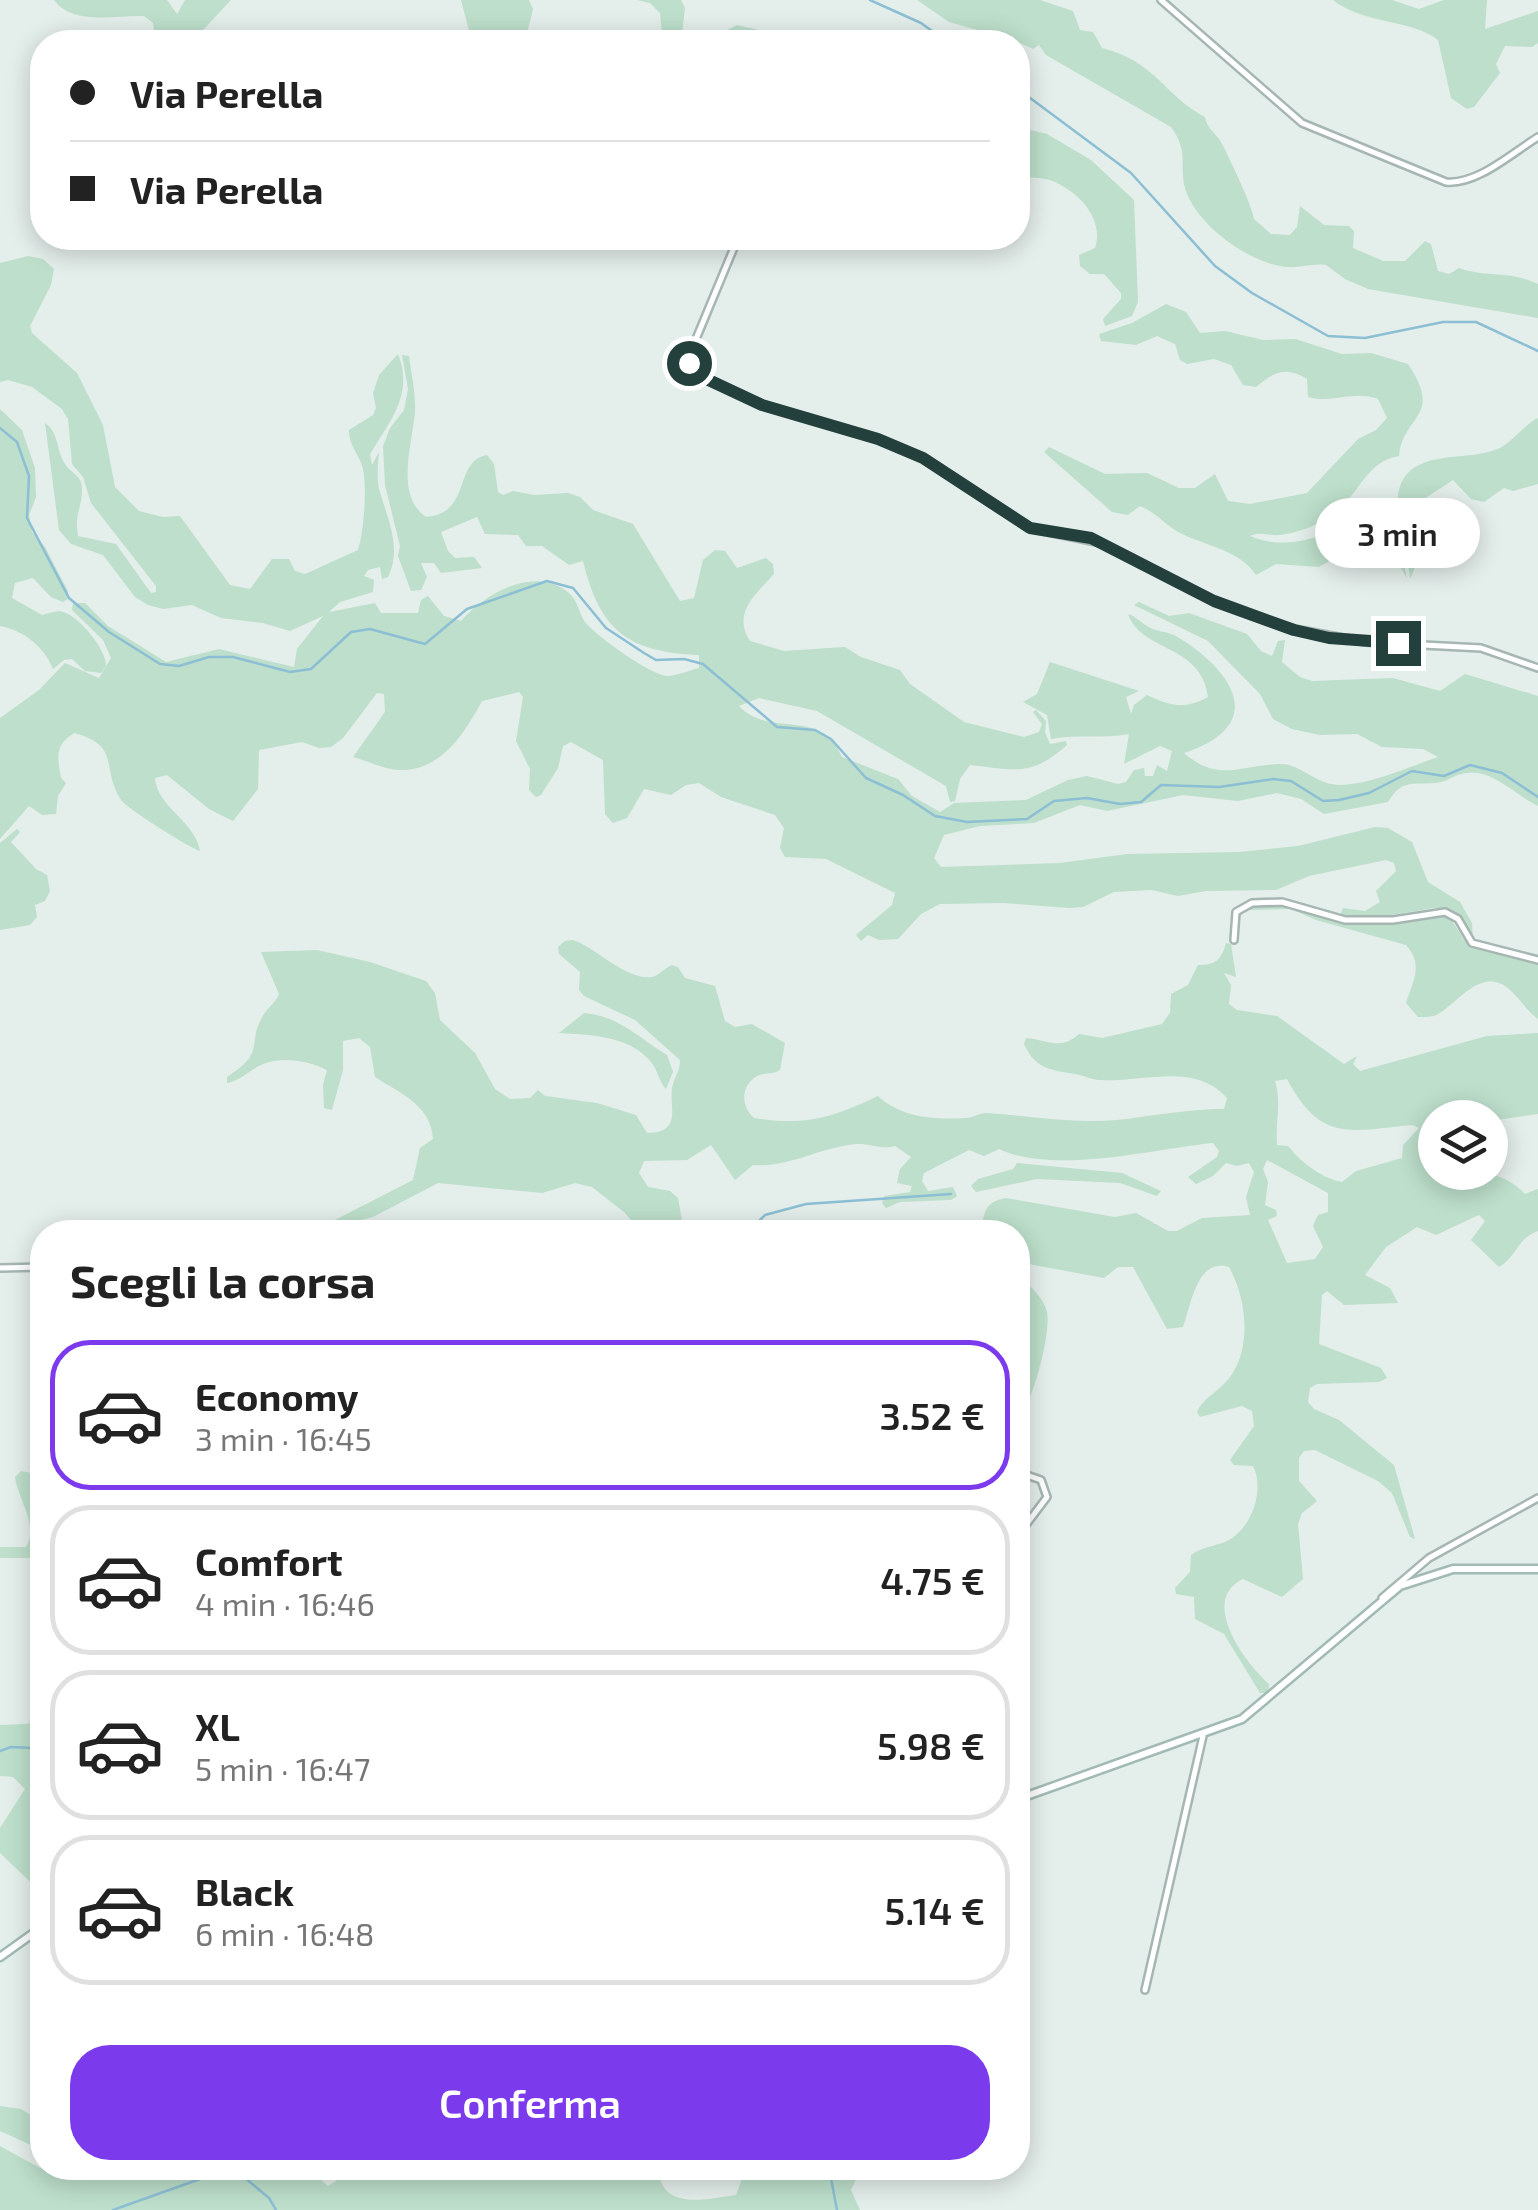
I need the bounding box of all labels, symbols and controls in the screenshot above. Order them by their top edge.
text: Via Perella [130,70,323,116]
text: Via Perella [130,166,323,212]
route start [667,341,712,386]
callout: 3 min [1316,498,1480,568]
text: 3 min [1357,514,1438,552]
route end [1376,621,1421,666]
map controls [1418,1100,1508,1190]
button: layers [1418,1100,1508,1190]
text: Scegli la corsa [70,1253,375,1307]
icon: car [75,1370,165,1460]
text: Economy [195,1373,359,1419]
text: 3.52 € [879,1392,985,1438]
text: 3 min · 16:45 [195,1419,372,1457]
icon: car [75,1535,165,1625]
text: Comfort [195,1538,343,1584]
text: 4.75 € [880,1557,985,1603]
text: 4 min · 16:46 [195,1584,375,1622]
icon: car [75,1700,165,1790]
text: XL [195,1703,240,1749]
text: 5.98 € [877,1722,985,1768]
text: 5 min · 16:47 [195,1749,370,1787]
icon: car [75,1865,165,1955]
text: Black [195,1868,294,1914]
text: 5.14 € [885,1887,985,1933]
text: 6 min · 16:48 [195,1914,375,1952]
button: Conferma [70,2045,990,2160]

